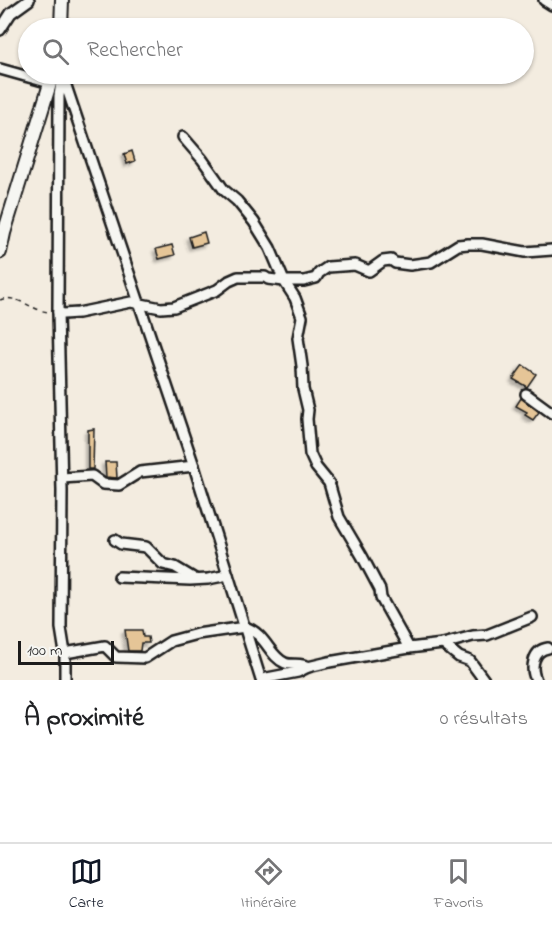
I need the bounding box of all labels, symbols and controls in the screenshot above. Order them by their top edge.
search box [18,18,534,84]
icon: search [39,35,72,68]
text: Rechercher [87,35,183,67]
scale bar [18,638,114,666]
text: 100 m [27,639,62,663]
text: À proximité [24,700,144,738]
text: 0 résultats [440,705,528,734]
tab: Carte [69,855,104,915]
tab: Itinéraire [241,855,297,915]
tab: Favoris [434,855,483,915]

